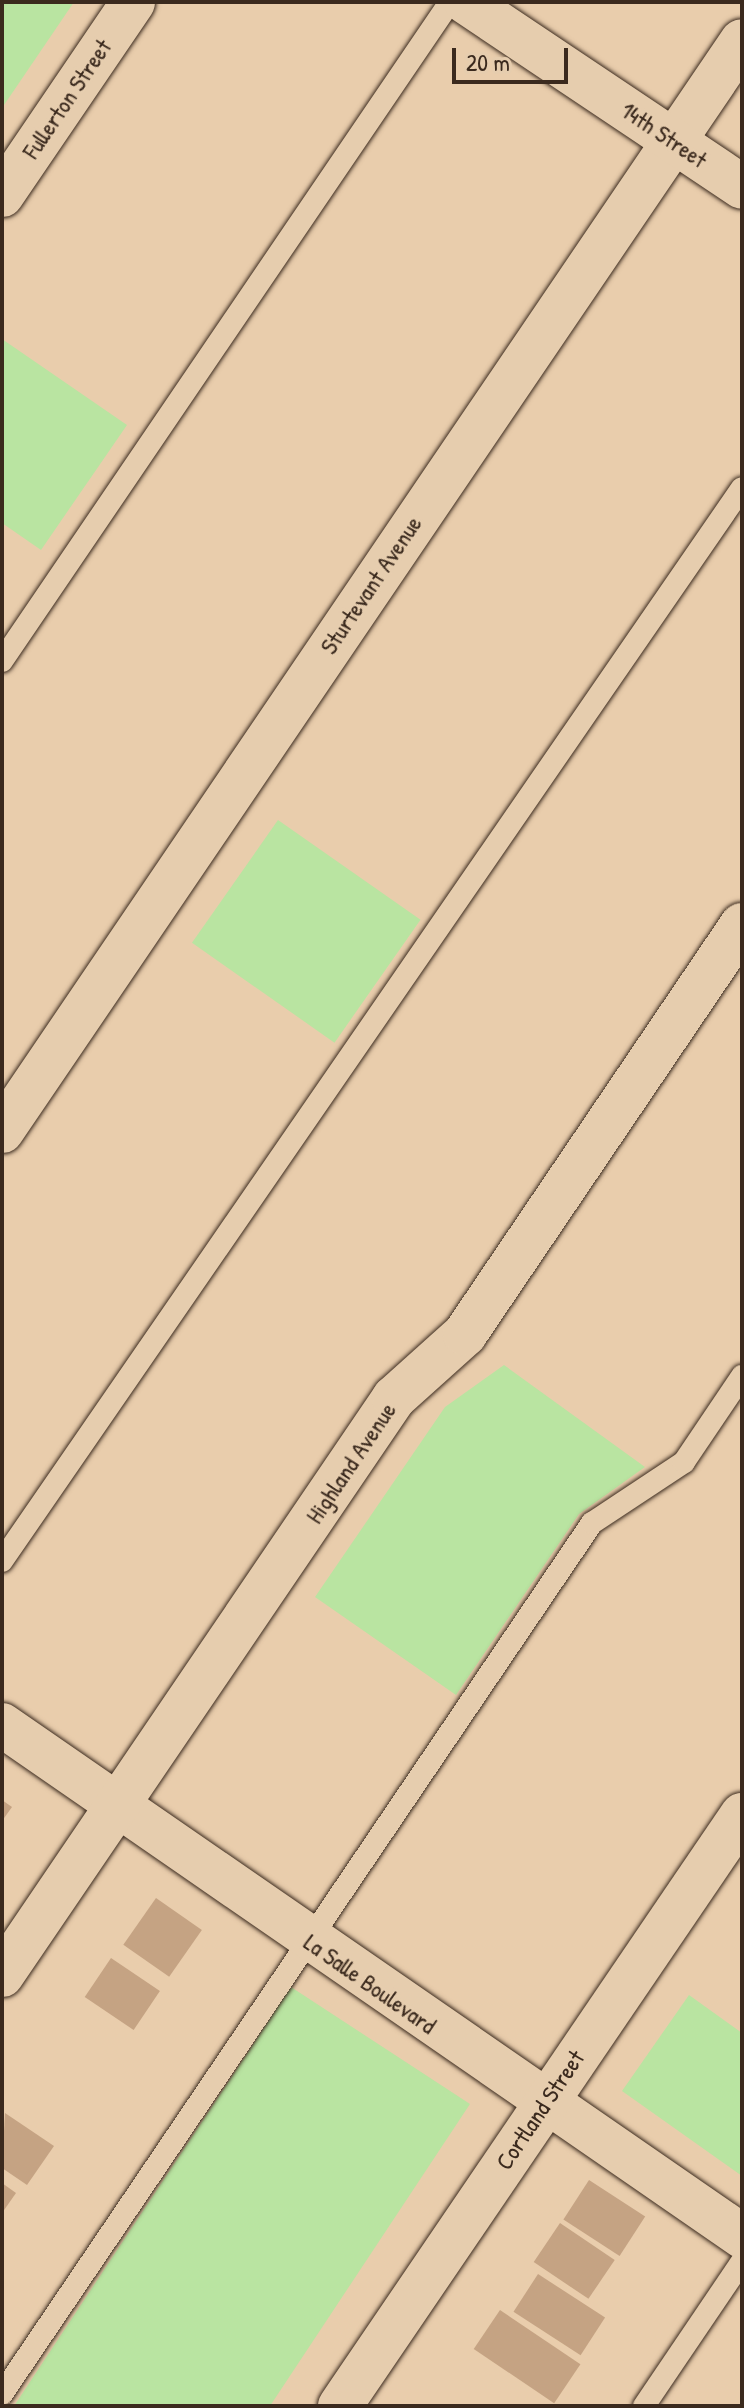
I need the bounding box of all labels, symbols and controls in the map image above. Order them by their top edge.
scale bar [456,32,572,82]
street label: Fullerton Street [17,34,117,164]
text: 20 m [466,46,510,78]
street label: 14th Street [616,96,712,174]
street label: Sturtevant Avenue [314,510,428,660]
street label: Highland Avenue [300,1397,402,1529]
street label: La Salle Boulevard [298,1928,442,2040]
street label: Cortland Street [490,2045,590,2175]

